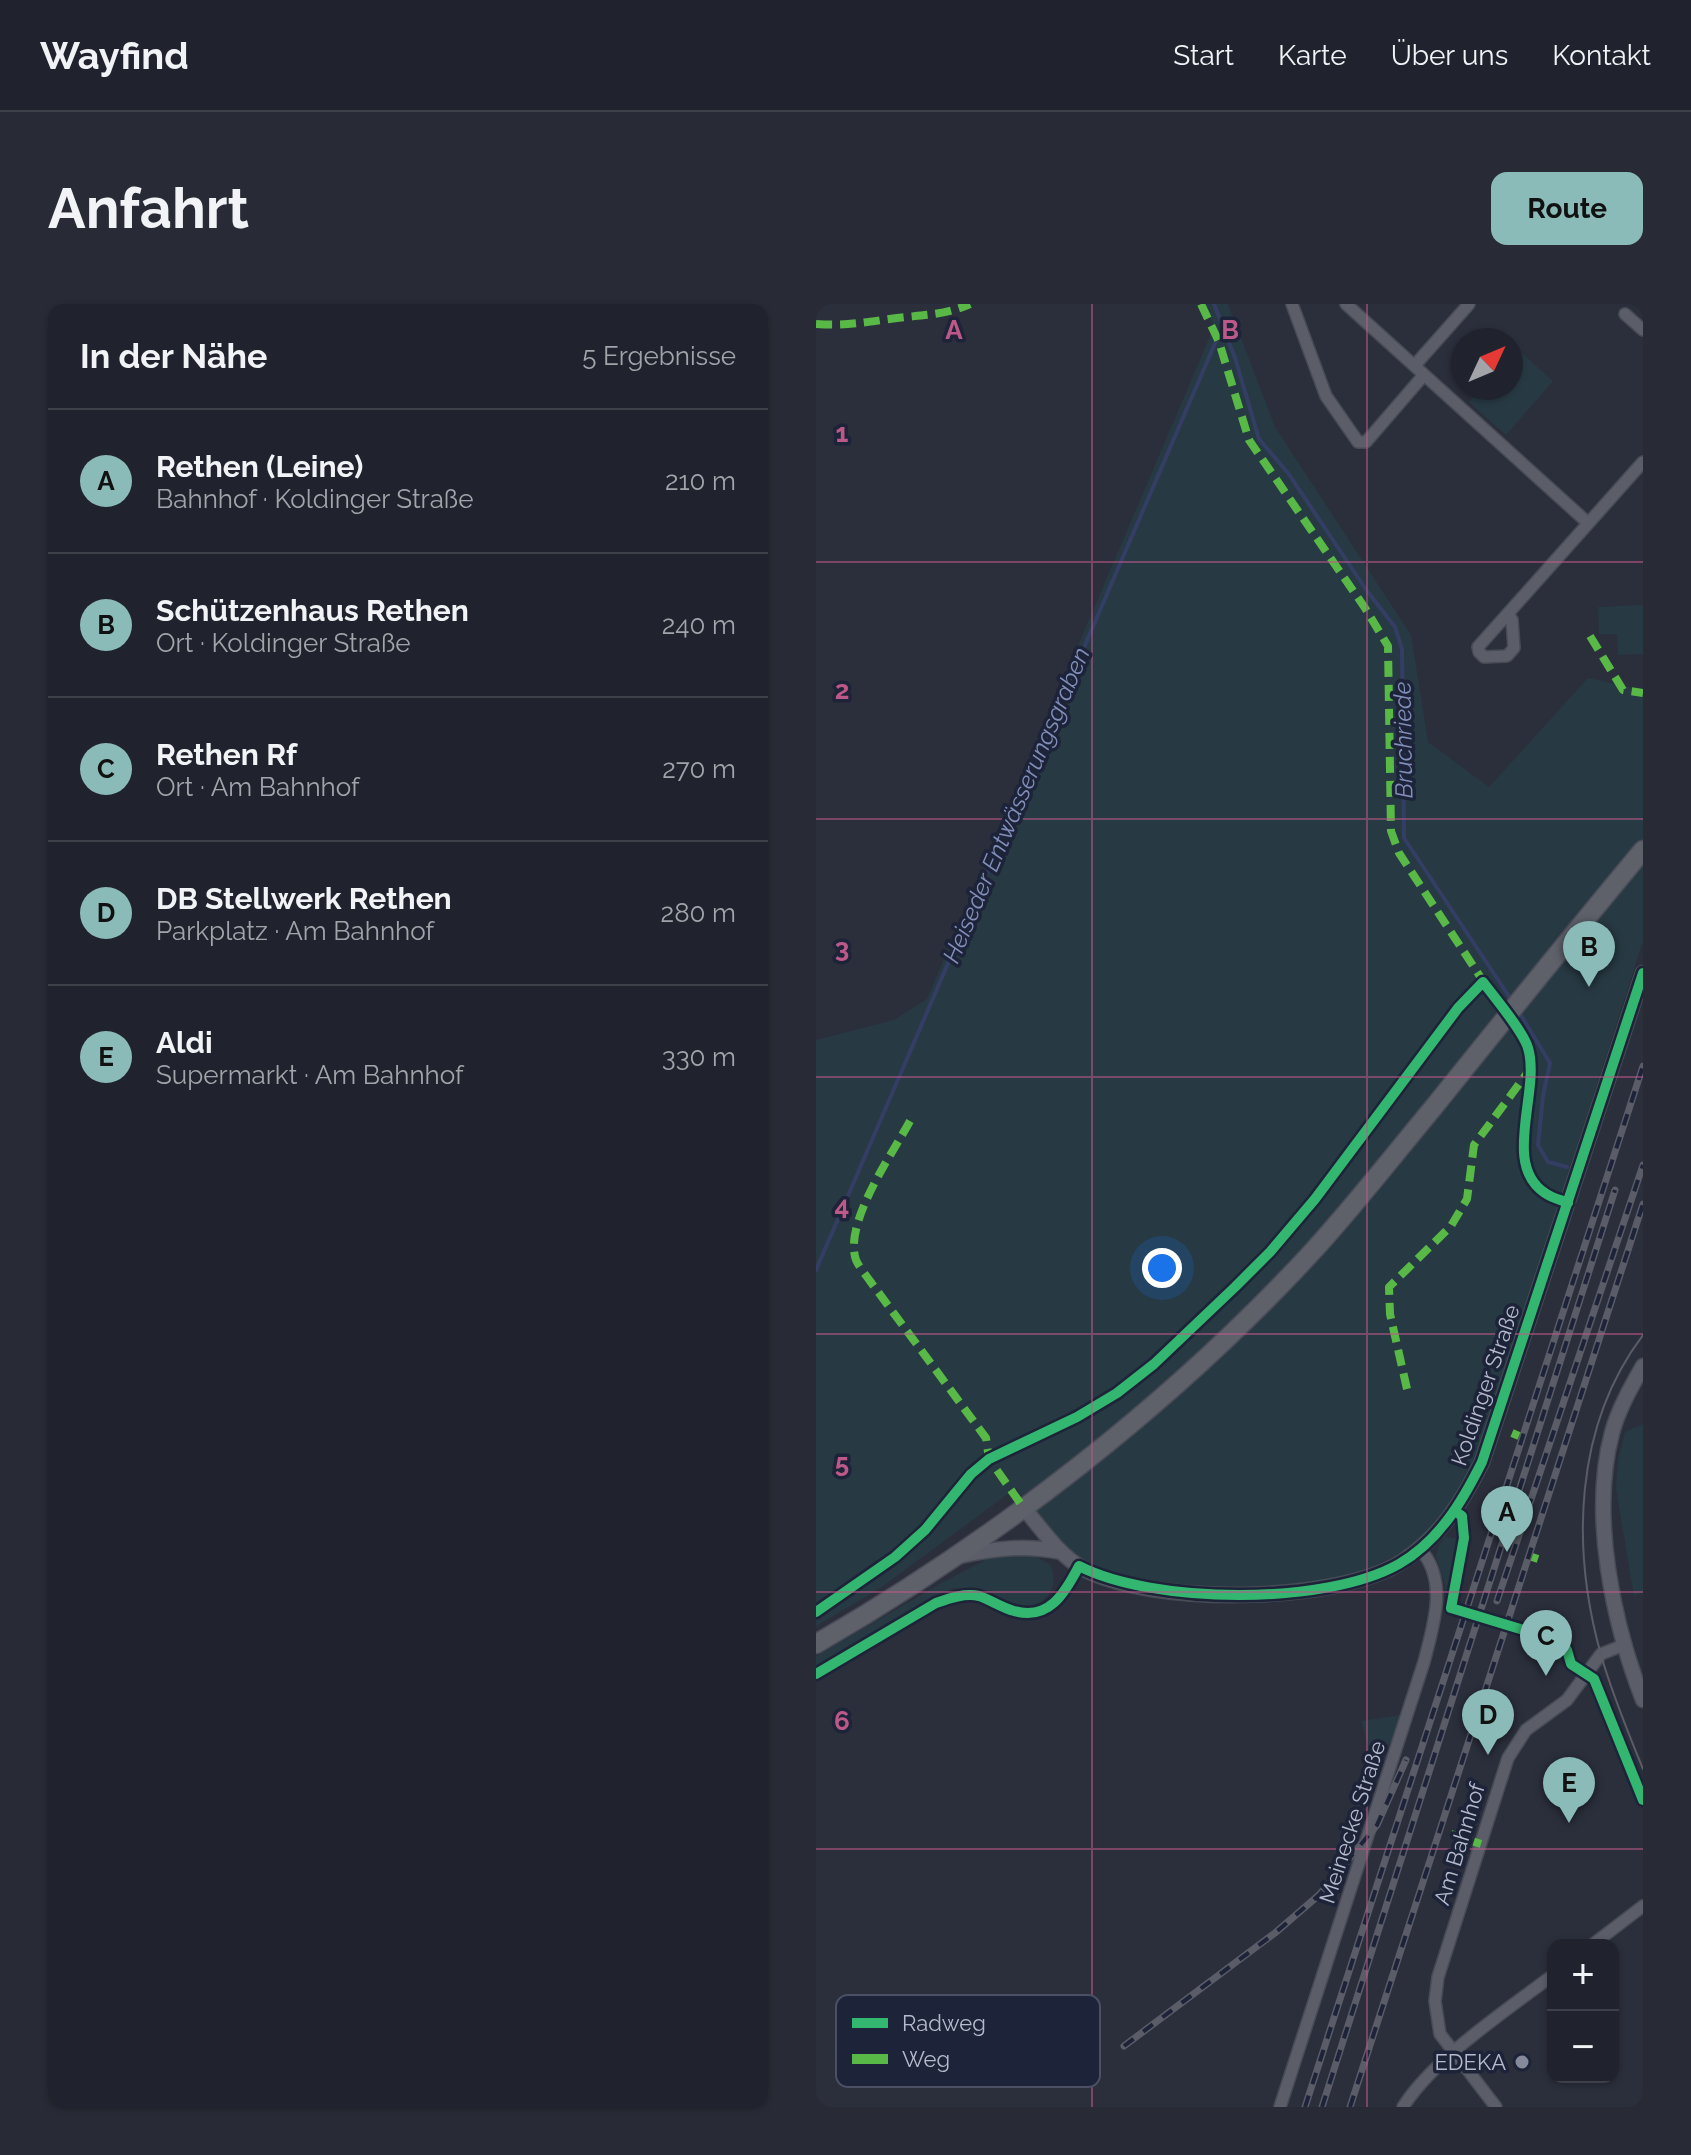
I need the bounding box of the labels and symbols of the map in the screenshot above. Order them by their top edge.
text: A [945,315,963,345]
text: B [1221,315,1239,345]
north arrow [1451,328,1523,400]
text: 1 [836,418,849,448]
water label: Heiseder Entwässerungsgraben [936,643,1096,967]
text: 2 [835,675,849,705]
water label: Bruchriede [1387,681,1419,799]
pin: B [1563,921,1615,987]
text: 3 [835,933,849,963]
text: 4 [835,1191,849,1221]
your location [1142,1248,1182,1288]
street label: Koldinger Straße [1445,1301,1525,1469]
text: 5 [835,1448,849,1478]
pin: A [1481,1486,1533,1552]
pin: C [1520,1610,1572,1676]
pin: D [1462,1689,1514,1755]
text: 6 [834,1706,850,1736]
street label: Meinecke Straße [1313,1737,1391,1907]
pin: E [1543,1757,1595,1823]
street label: Am Bahnhof [1428,1779,1490,1908]
legend [836,1995,1100,2087]
text: Radweg [902,2010,986,2036]
text: Weg [902,2046,950,2072]
place label: EDEKA [1434,2049,1506,2075]
marker: EDEKA [1513,2053,1531,2071]

